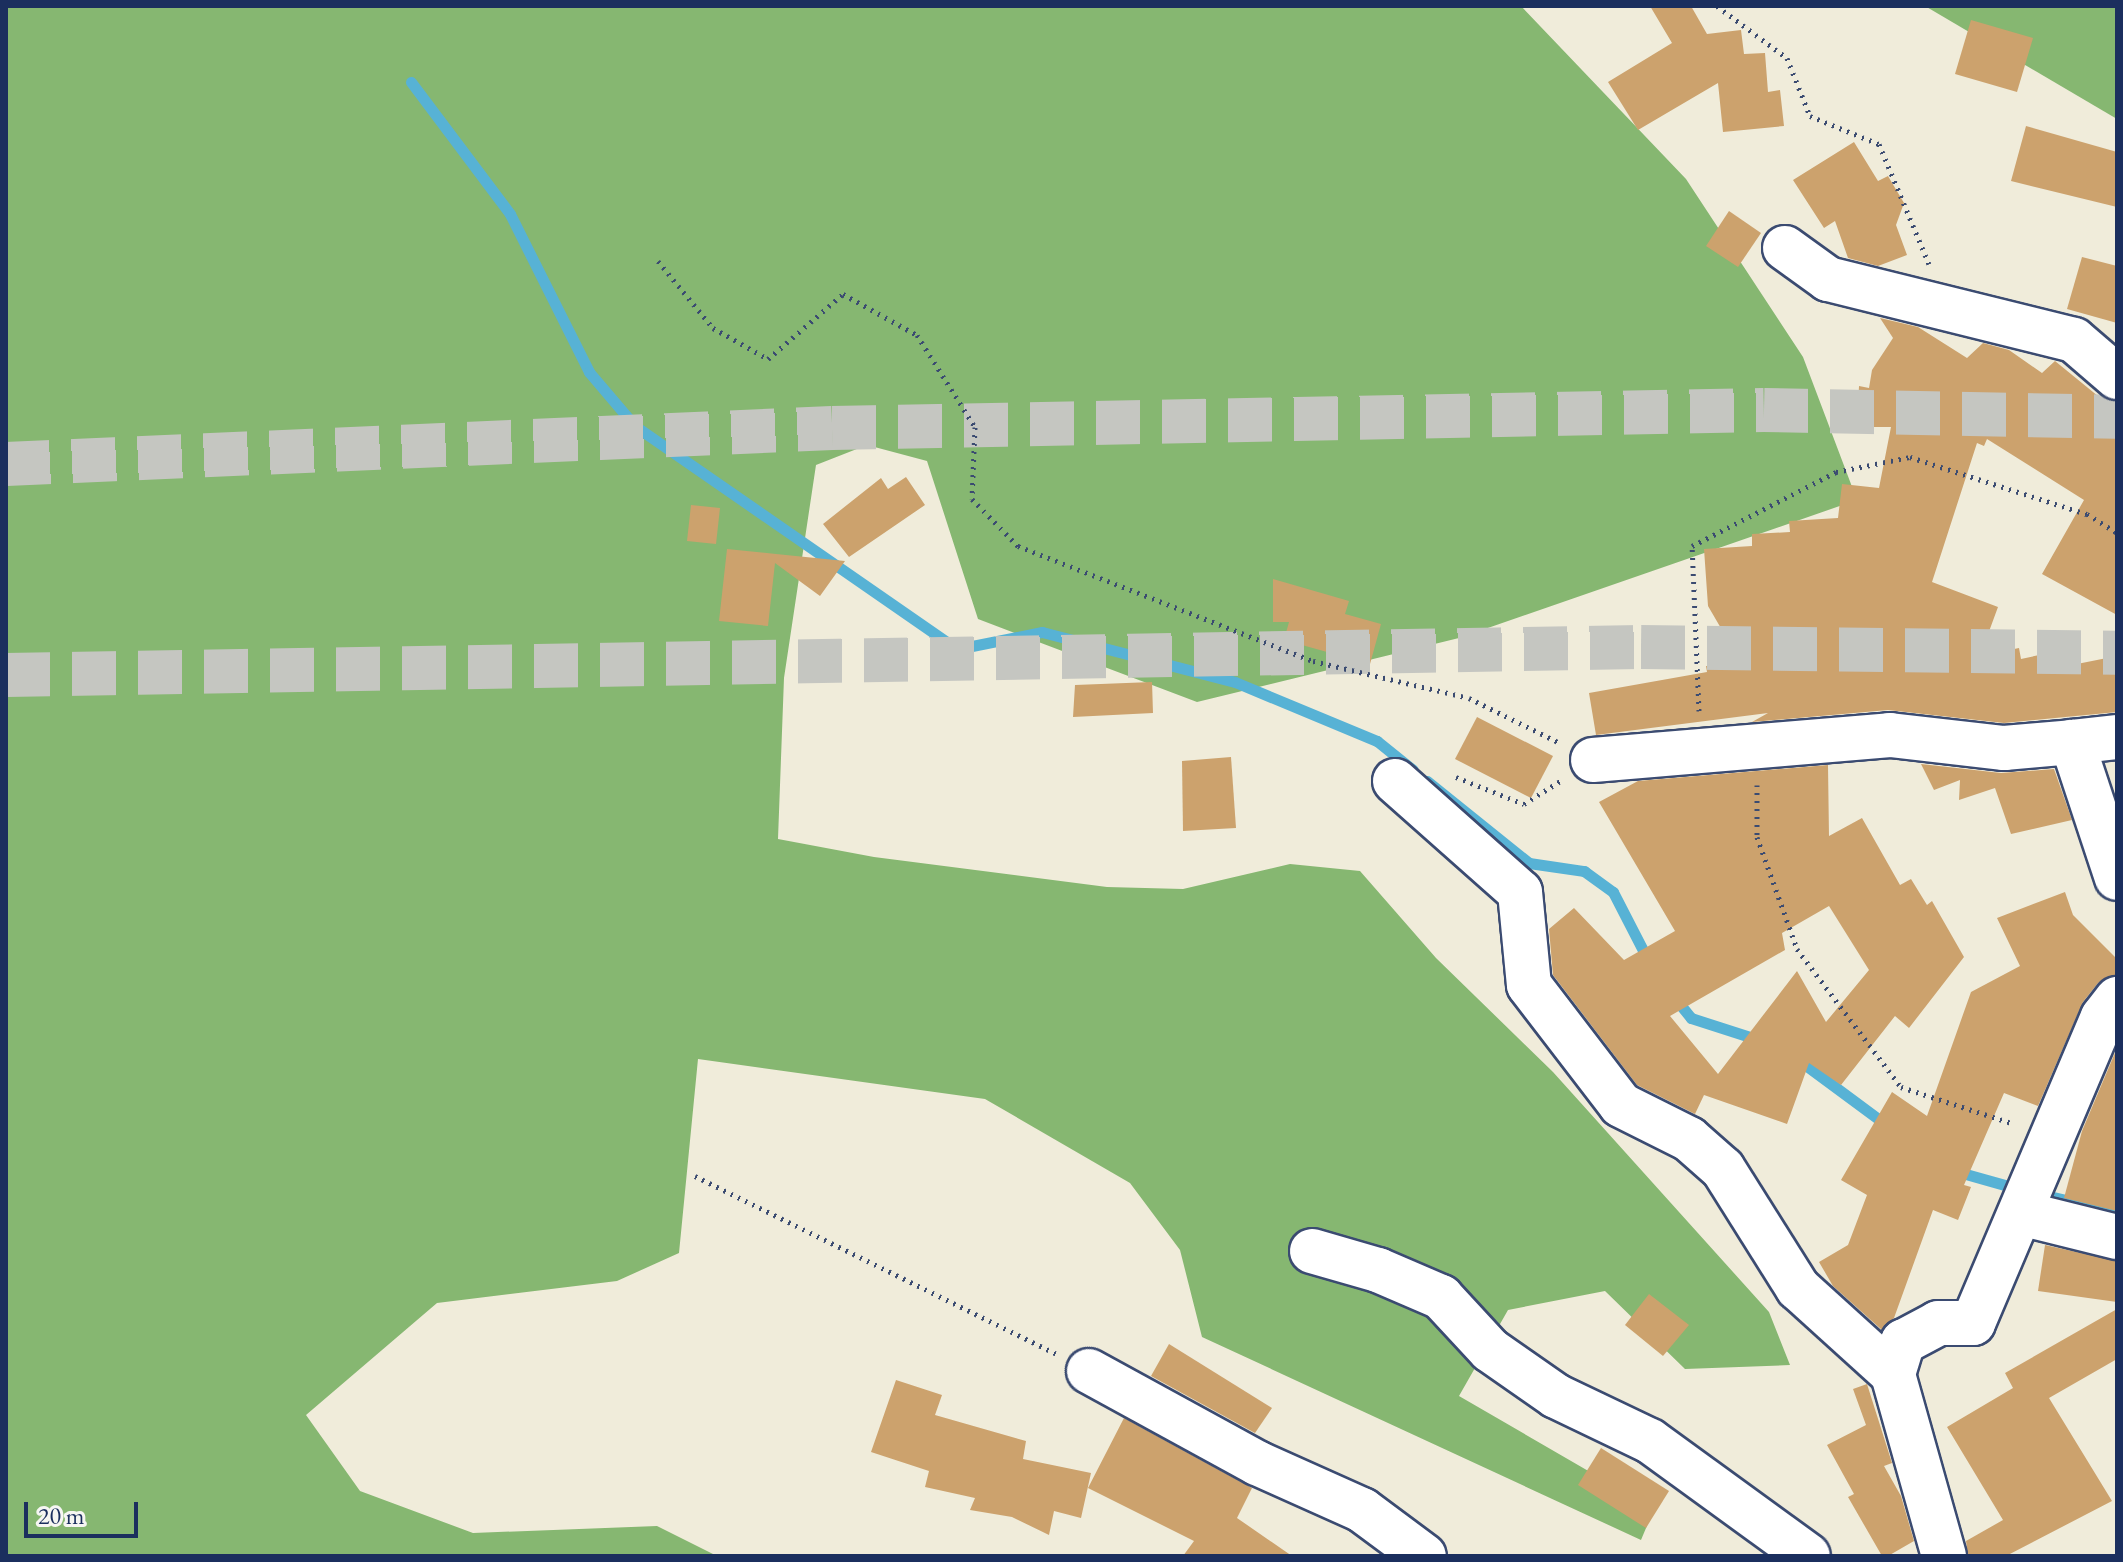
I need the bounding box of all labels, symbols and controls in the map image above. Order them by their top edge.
scale bar [28,1486,142,1536]
text: 20 m [38,1500,85,1531]

